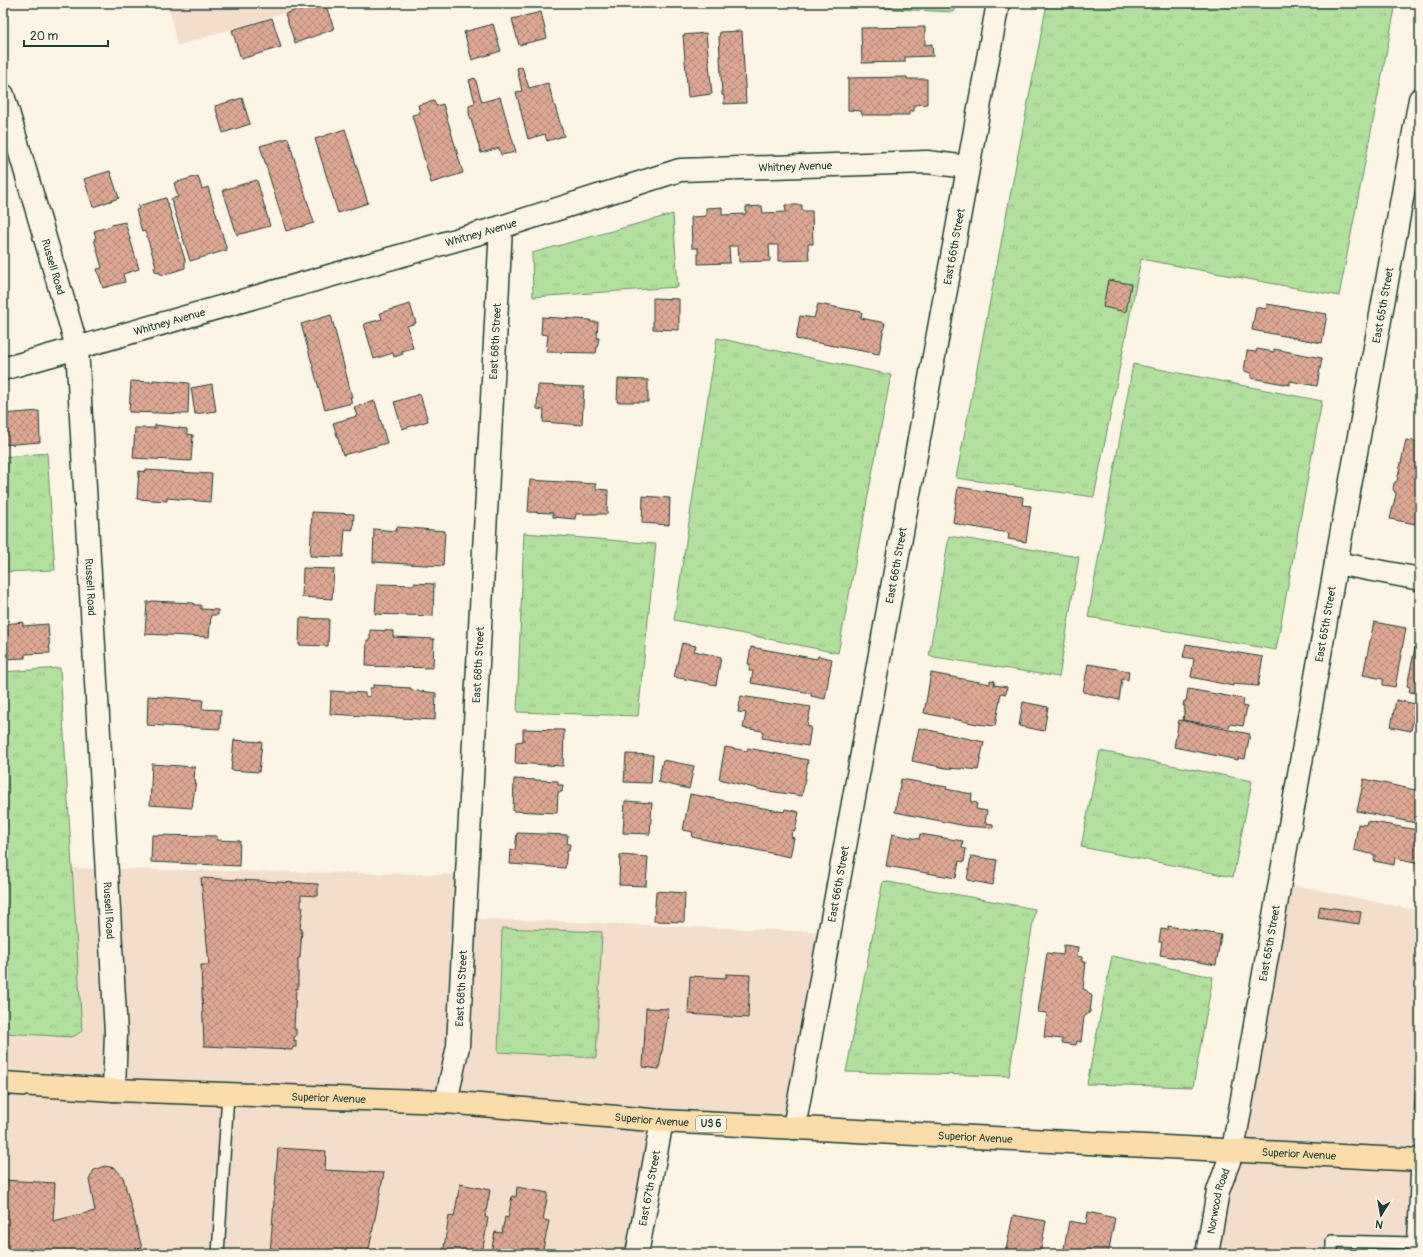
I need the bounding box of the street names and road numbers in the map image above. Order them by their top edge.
street label: Whitney Avenue [758,159,833,174]
street label: East 66th Street [941,207,967,286]
street label: Whitney Avenue [444,216,519,249]
street label: Russell Road [39,237,68,296]
street label: East 65th Street [1369,266,1396,344]
street label: East 68th Street [487,302,504,380]
street label: Whitney Avenue [132,305,207,338]
street label: East 66th Street [883,525,909,604]
street label: Russell Road [83,558,99,616]
street label: East 65th Street [1312,584,1338,663]
street label: East 68th Street [470,626,487,703]
street label: East 66th Street [825,844,852,923]
street label: Russell Road [101,881,117,940]
street label: East 65th Street [1256,904,1282,982]
street label: East 68th Street [453,949,470,1027]
street label: Superior Avenue [291,1090,367,1106]
street label: Superior Avenue [614,1110,690,1129]
road number: US 6 [696,1116,726,1132]
street label: Superior Avenue [938,1129,1013,1146]
street label: Superior Avenue [1261,1145,1337,1162]
street label: East 67th Street [636,1149,663,1227]
street label: Norwood Road [1204,1167,1232,1235]

